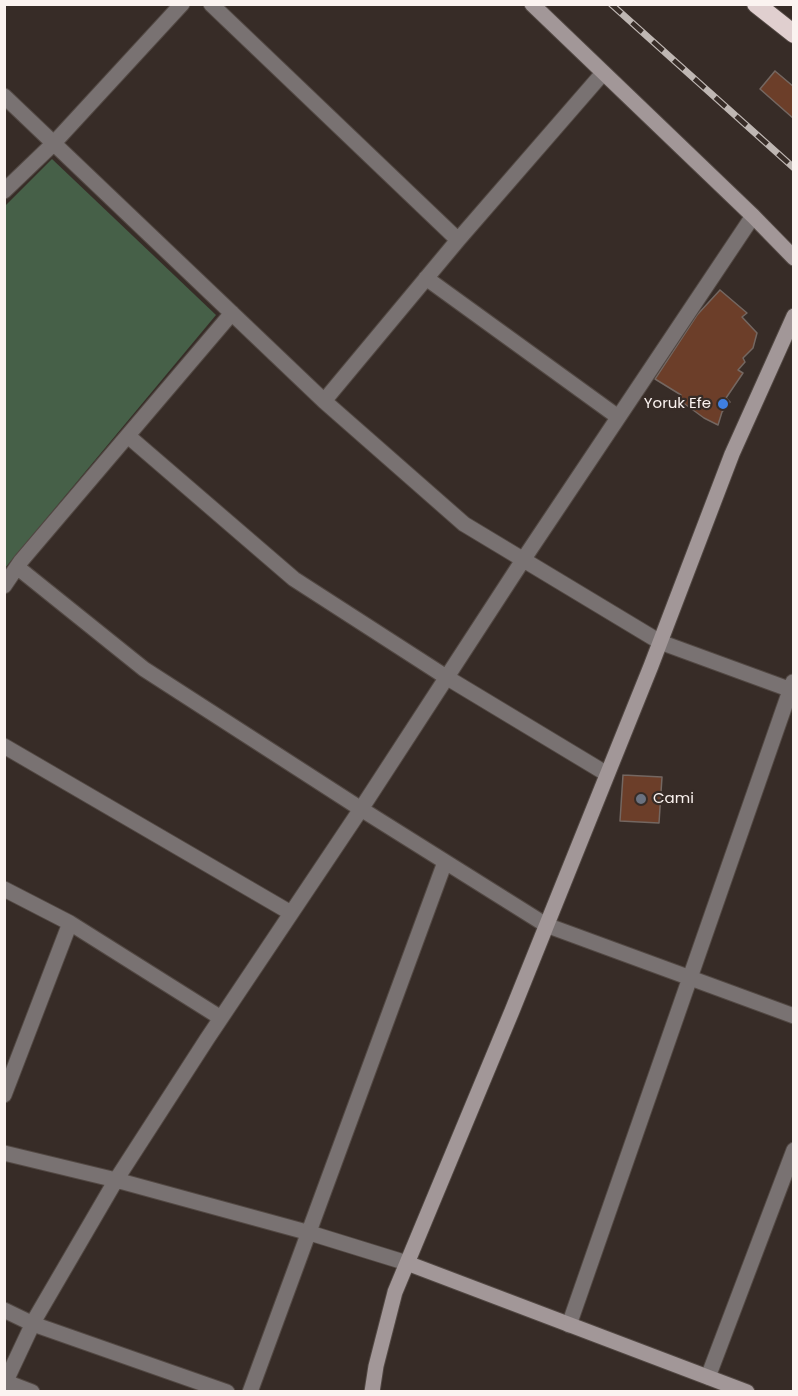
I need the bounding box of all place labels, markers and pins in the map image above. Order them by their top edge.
place label: Yoruk Efe [644,395,711,413]
marker: Yoruk Efe [716,397,730,411]
place label: Cami [653,790,694,808]
marker: Cami [634,792,648,806]

